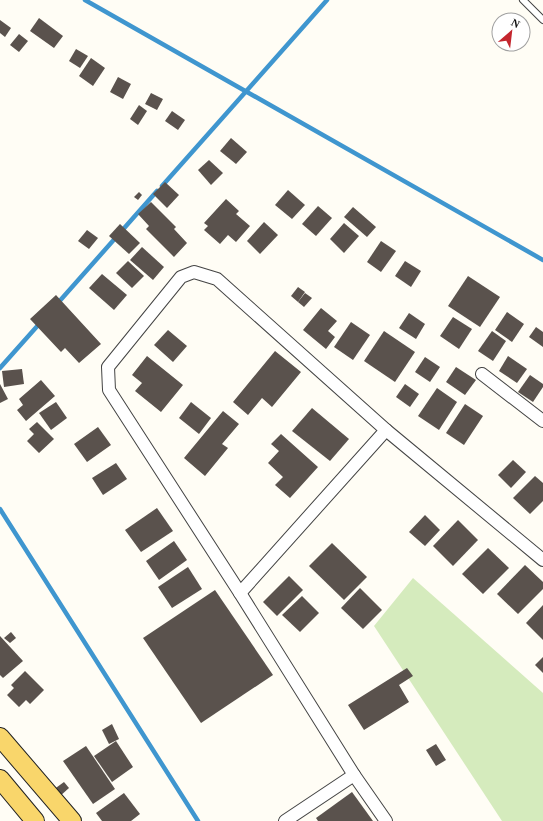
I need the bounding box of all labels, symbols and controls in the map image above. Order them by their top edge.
north arrow [491,12,531,52]
text: N [509,16,522,30]

